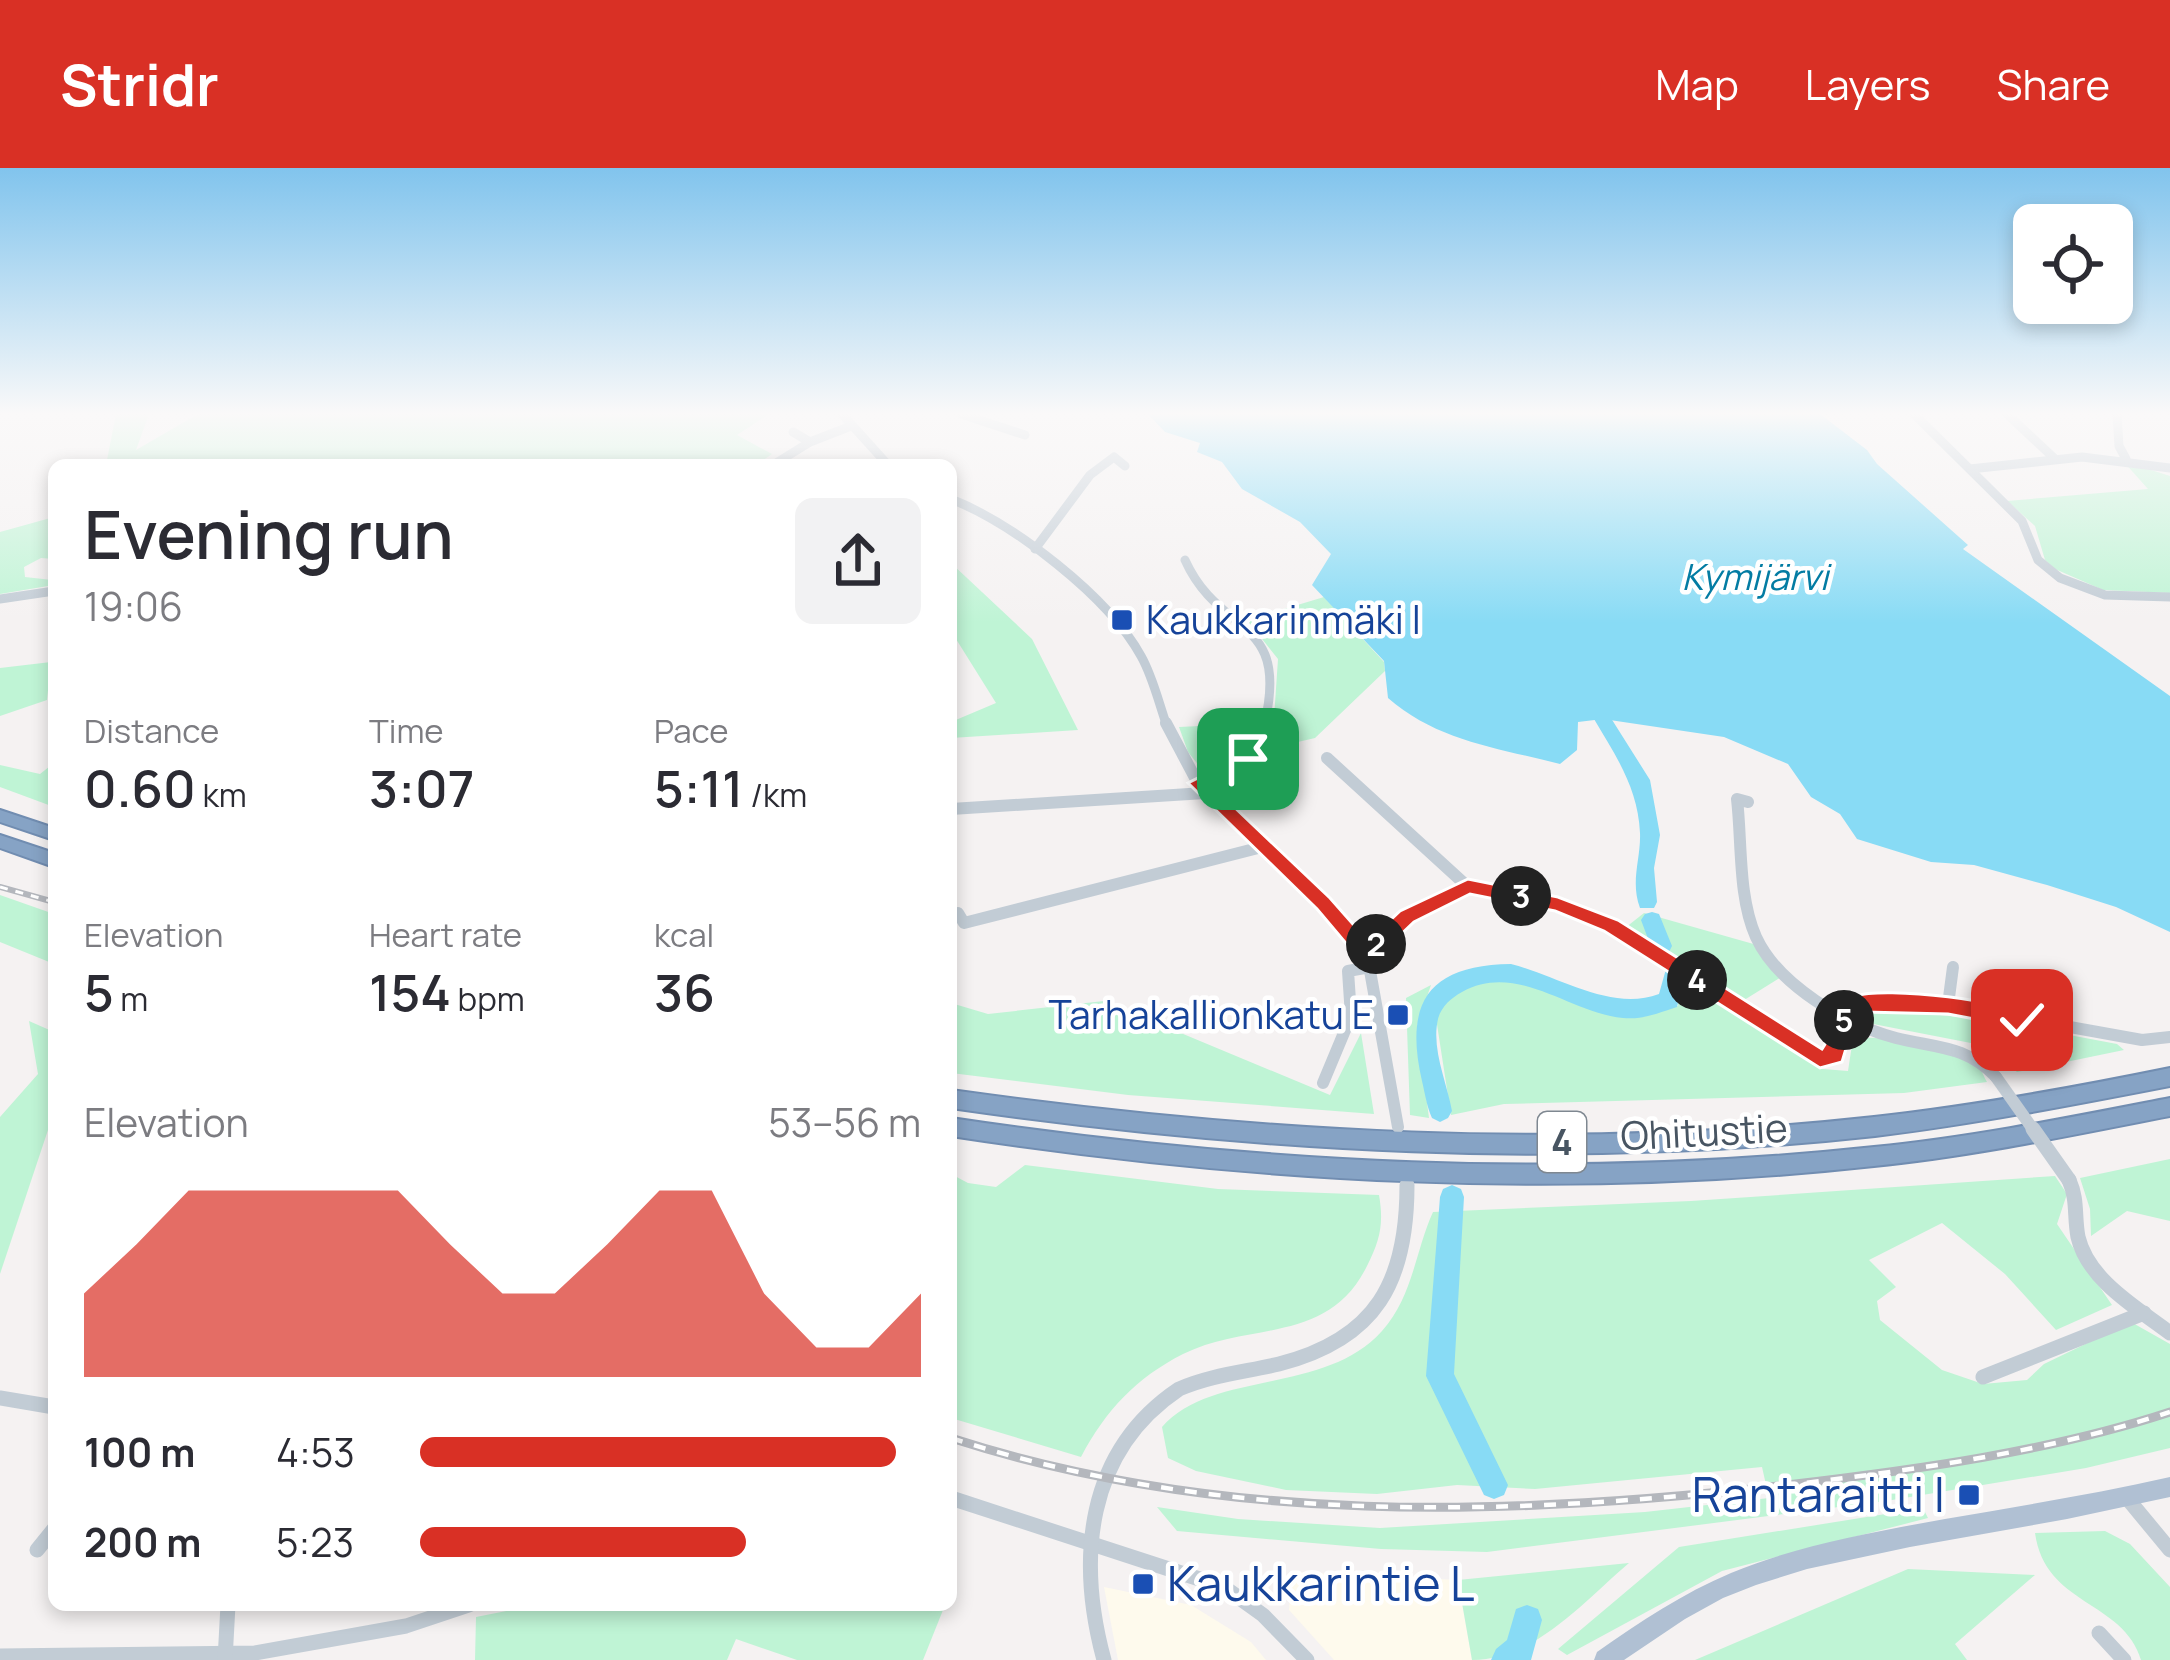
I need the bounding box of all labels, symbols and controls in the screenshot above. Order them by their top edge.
text: Stridr [60,45,219,123]
text: Map [1655,55,1739,113]
text: Layers [1805,55,1931,113]
text: Share [1997,55,2110,113]
map controls [2013,204,2133,324]
button: locate [2013,204,2133,324]
text: Evening run [84,489,454,579]
button: share [795,498,921,624]
water label: Kymijärvi [1682,552,1833,601]
text: 19:06 [84,579,183,633]
place label: Kaukkarinmäki I [1146,592,1421,646]
marker: Kaukkarinmäki I [1109,607,1135,633]
text: Distance [84,708,219,753]
text: Time [369,708,444,753]
text: Pace [654,708,729,753]
pin [1197,708,1299,810]
icon: arrive [1215,726,1281,792]
text: 0.60 [84,753,196,822]
text: 3:07 [369,753,474,822]
text: 5:11 [654,753,744,822]
text: km [196,772,247,817]
text: /km [744,772,807,817]
pin: 3 [1491,866,1551,926]
text: 3 [1511,873,1531,918]
text: Elevation [84,912,223,957]
text: Heart rate [369,912,522,957]
text: kcal [654,912,714,957]
pin: 2 [1346,914,1406,974]
text: 2 [1366,921,1386,966]
pin: 4 [1667,950,1727,1010]
text: 5 [84,957,114,1026]
text: 154 [369,957,451,1026]
text: 36 [654,957,715,1026]
text: 4 [1687,957,1707,1002]
pin [1971,969,2073,1071]
text: m [114,976,148,1021]
text: bpm [451,976,525,1021]
place label: Tarhakallionkatu E [1049,987,1374,1041]
icon: check [1989,987,2055,1053]
pin: 5 [1814,990,1874,1050]
text: 5 [1834,997,1854,1042]
marker: Tarhakallionkatu E [1385,1002,1411,1028]
text: Elevation [84,1095,249,1149]
text: 53–56 m [768,1095,921,1149]
street label: Ohitustie [1619,1100,1789,1162]
road number: 4 [1538,1112,1586,1172]
text: 100 m [84,1425,195,1479]
text: 4:53 [276,1425,355,1479]
place label: Rantaraitti I [1692,1461,1945,1526]
marker: Rantaraitti I [1956,1482,1982,1508]
text: 200 m [84,1515,201,1569]
text: 5:23 [276,1515,354,1569]
place label: Kaukkarintie L [1167,1550,1475,1615]
marker: Kaukkarintie L [1130,1571,1156,1597]

